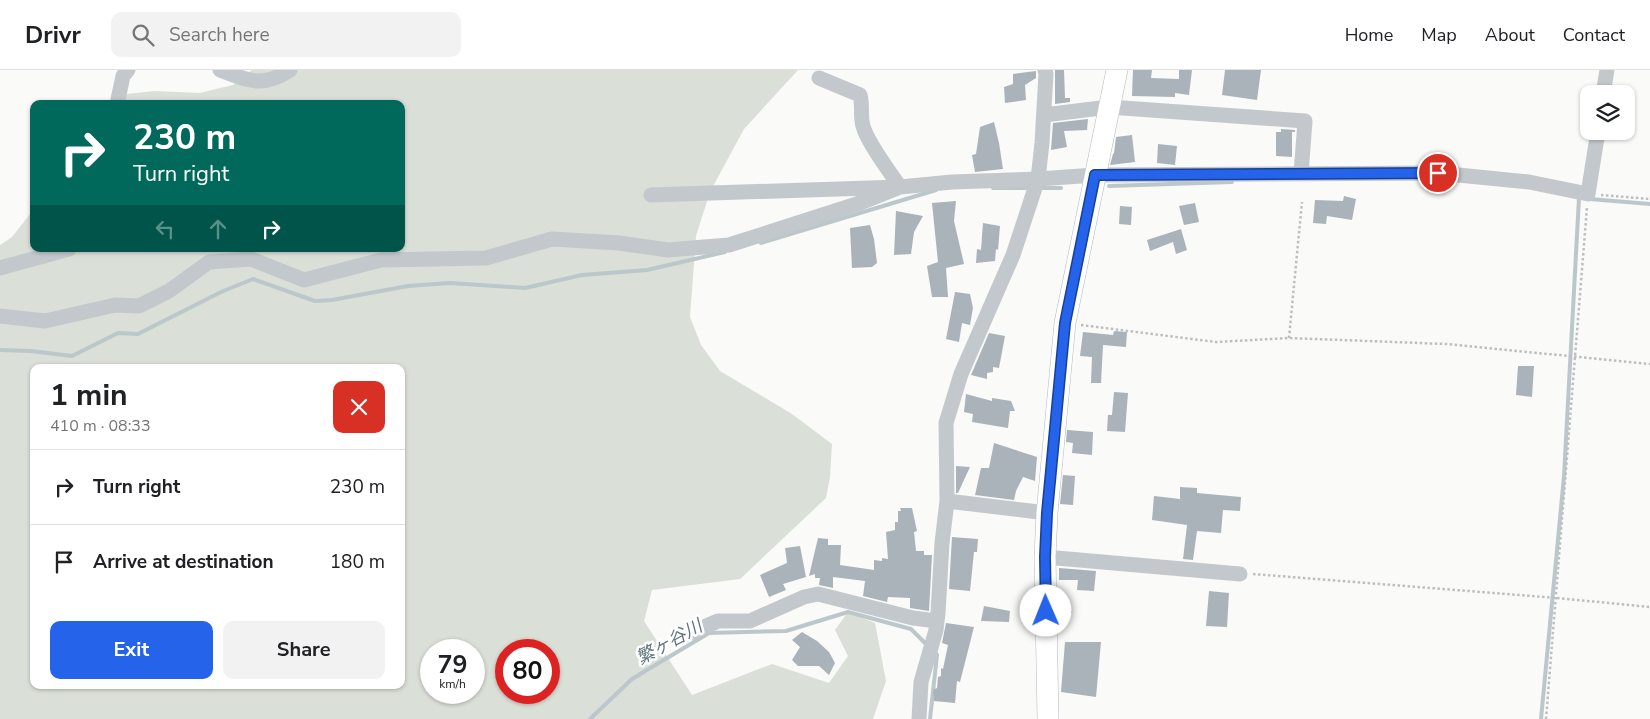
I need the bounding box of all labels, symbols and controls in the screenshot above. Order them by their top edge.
search box [111,12,461,57]
text: Drivr [25,19,81,51]
icon: search [129,21,157,49]
text: Search here [169,22,270,48]
text: Home [1345,23,1393,47]
text: Map [1421,23,1457,47]
text: About [1485,23,1535,47]
text: Contact [1563,23,1625,47]
map controls [1580,85,1635,140]
button: layers [1580,85,1635,140]
text: 230 m [133,114,236,161]
icon: right [50,120,115,185]
pin [1417,152,1459,194]
text: Turn right [133,159,229,189]
icon: arrive [1424,159,1452,187]
icon: left [151,215,179,243]
icon: ahead [204,215,232,243]
icon: right [257,215,285,243]
text: 1 min [50,375,128,416]
button: close [333,381,385,433]
text: 410 m · 08:33 [50,415,151,437]
icon: right [50,473,78,501]
text: Turn right [93,474,180,500]
text: 230 m [330,474,385,500]
icon: arrive [50,548,78,576]
text: Arrive at destination [93,549,274,575]
text: 180 m [330,549,385,575]
position arrow [1019,584,1071,636]
water label: 繁ヶ谷川 [632,613,708,670]
button: Exit [50,621,213,679]
button: Share [223,621,385,679]
speed limit sign: 80 [495,639,560,704]
text: 79 [437,648,468,682]
text: km/h [439,676,466,692]

